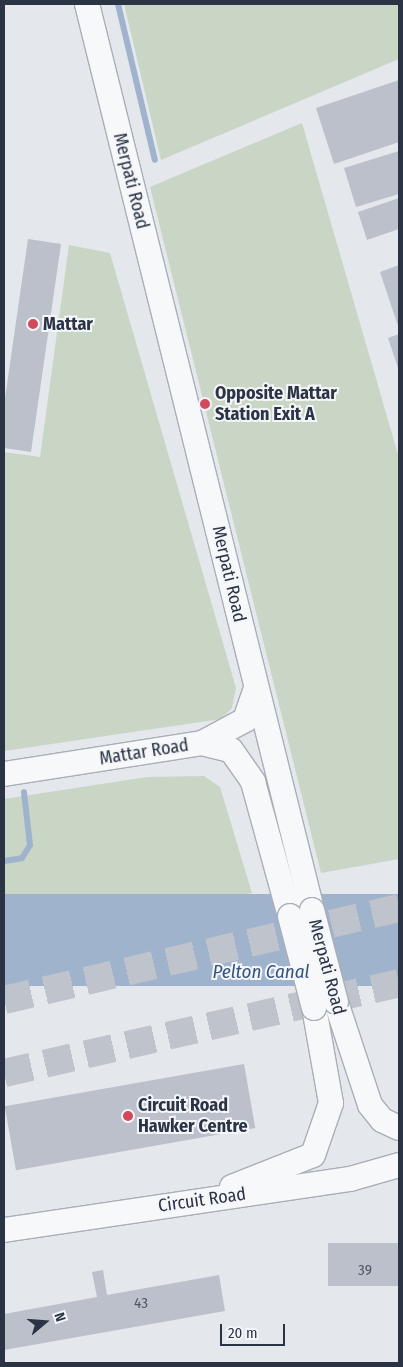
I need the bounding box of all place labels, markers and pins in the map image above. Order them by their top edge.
place label: Mattar [43,313,93,335]
marker: Mattar [27,318,39,330]
place label: Opposite Mattar Station Exit A [215,383,337,426]
marker: Opposite Mattar Station Exit A [199,398,211,410]
place label: Circuit Road Hawker Centre [138,1095,248,1138]
marker: Circuit Road Hawker Centre [122,1110,134,1122]

